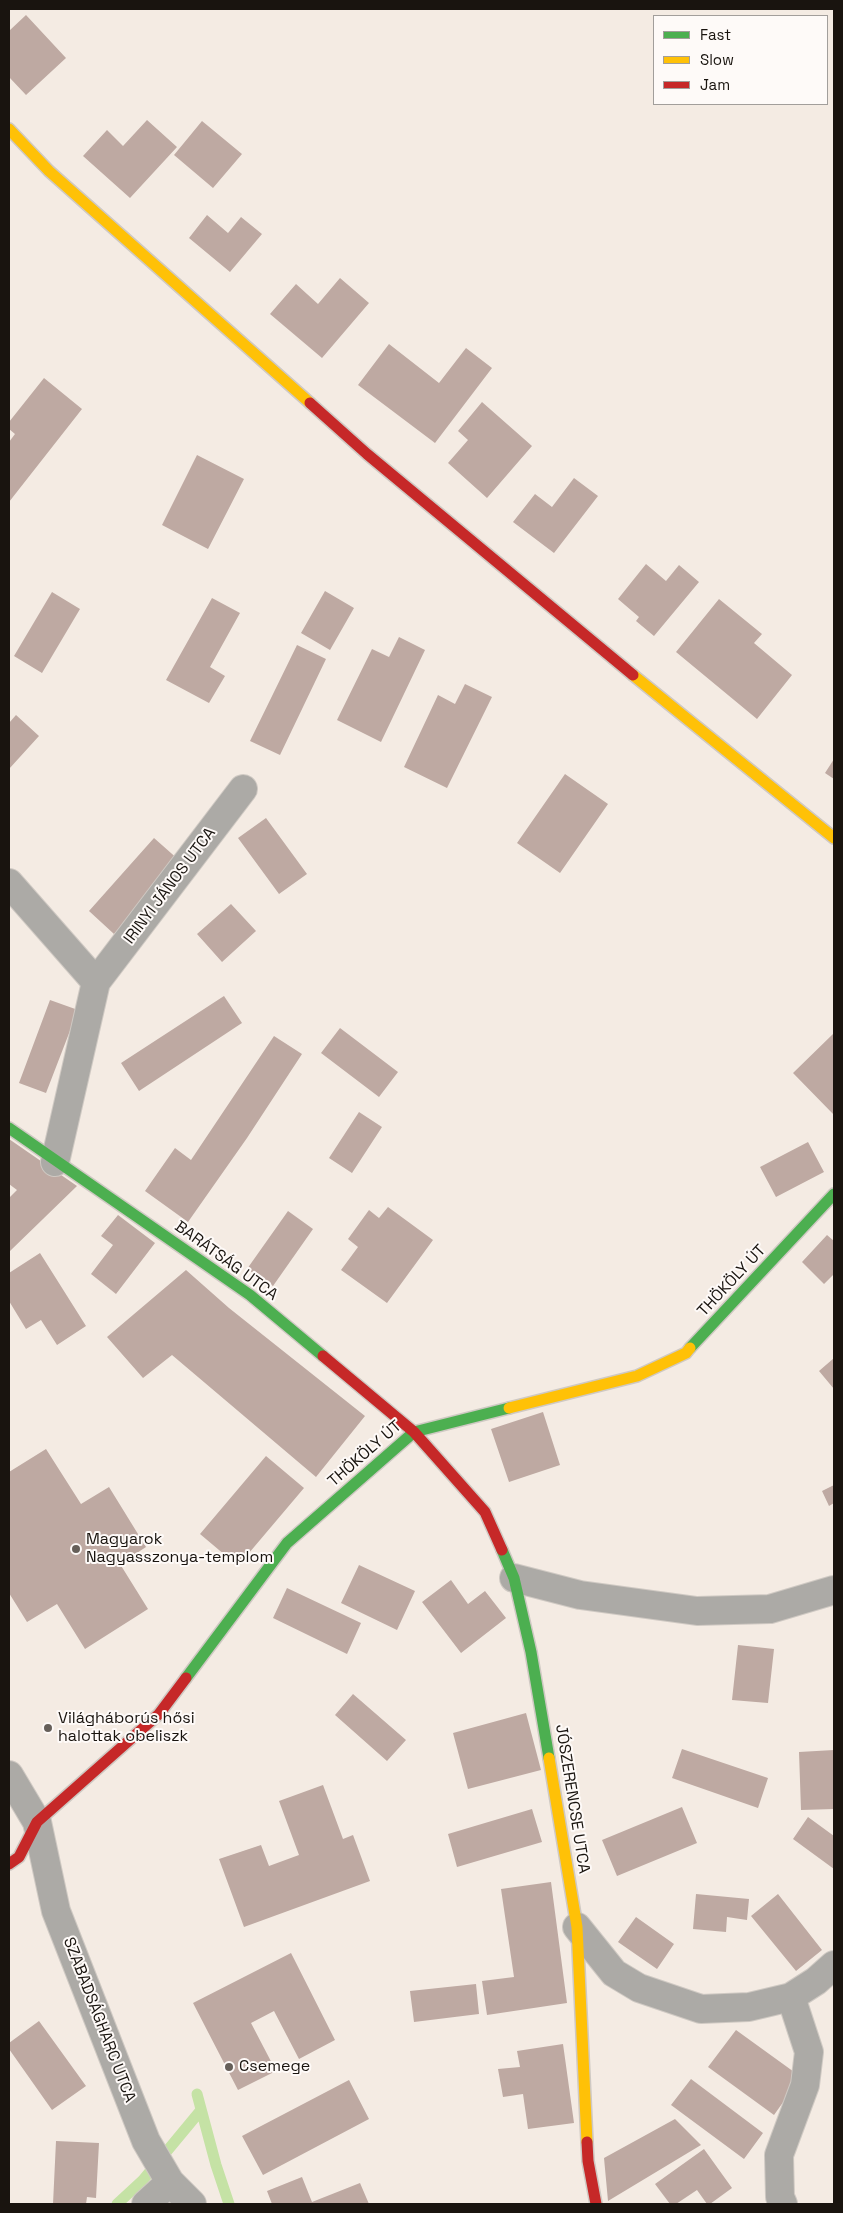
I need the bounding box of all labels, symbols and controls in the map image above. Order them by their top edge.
legend [653,15,828,105]
text: Fast [700,25,731,44]
text: Slow [700,50,734,69]
text: Jam [700,75,730,94]
street label: IRINYI JÁNOS UTCA [120,824,220,948]
street label: BARÁTSÁG UTCA [171,1217,281,1305]
street label: THÖKÖLY ÚT [694,1241,770,1321]
street label: THÖKÖLY ÚT [324,1417,406,1491]
place label: Magyarok Nagyasszonya-templom [86,1530,273,1568]
marker: Magyarok Nagyasszonya-templom [70,1543,82,1555]
place label: Világháborús hősi halottak obeliszk [58,1709,195,1747]
marker: Világháborús hősi halottak obeliszk [42,1722,54,1734]
street label: JÓSZERENCSE UTCA [551,1723,593,1875]
street label: SZABADSÁGHARC UTCA [59,1935,139,2105]
place label: Csemege [239,2057,310,2077]
marker: Csemege [223,2061,235,2073]

